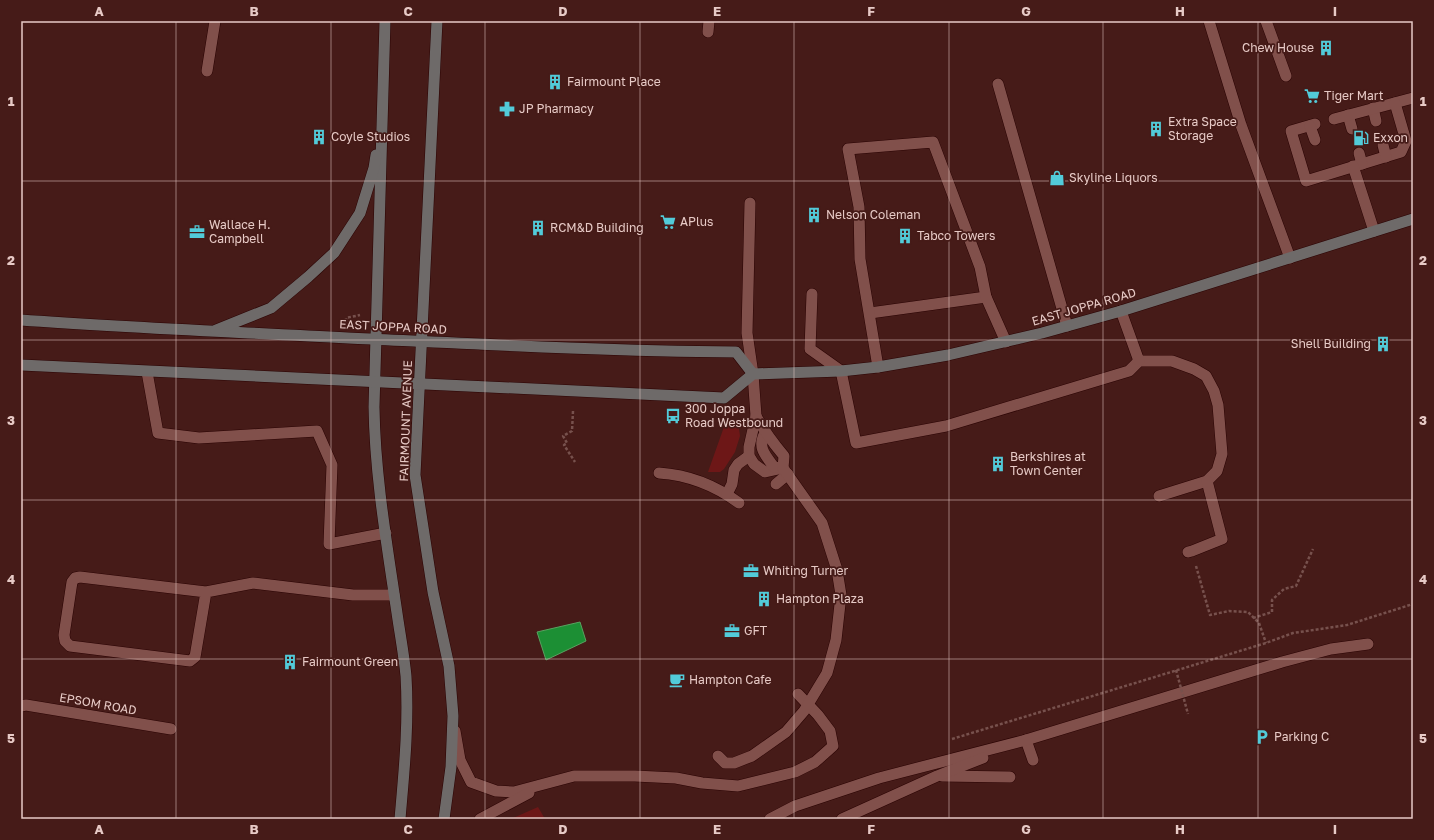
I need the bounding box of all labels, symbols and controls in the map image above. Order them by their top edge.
text: A [94,3,104,19]
text: B [249,3,259,19]
text: C [403,3,413,19]
text: D [558,3,568,19]
text: E [713,3,721,19]
text: F [867,3,875,19]
text: G [1021,3,1031,19]
text: H [1175,3,1185,19]
text: I [1333,3,1337,19]
building icon: Chew House [1317,39,1335,57]
place label: Chew House [1242,40,1314,55]
building icon: Fairmount Place [546,73,564,91]
place label: Fairmount Place [567,74,661,89]
supermarket icon: Tiger Mart [1303,87,1321,105]
place label: Tiger Mart [1324,88,1384,103]
text: 1 [8,93,15,109]
text: 1 [1420,93,1427,109]
pharmacy icon: JP Pharmacy [498,100,516,118]
place label: JP Pharmacy [519,101,594,116]
place label: Extra Space Storage [1168,114,1237,143]
building icon: Extra Space Storage [1147,120,1165,138]
building icon: Coyle Studios [310,128,328,146]
place label: Coyle Studios [331,129,410,144]
fuel station icon: Exxon [1352,129,1370,147]
place label: Exxon [1373,130,1408,145]
shop icon: Skyline Liquors [1048,169,1066,187]
place label: Skyline Liquors [1069,170,1158,185]
building icon: Nelson Coleman [805,206,823,224]
place label: Nelson Coleman [826,207,921,222]
supermarket icon: APlus [659,213,677,231]
place label: APlus [680,214,713,229]
place label: Wallace H. Campbell [209,217,271,246]
building icon: RCM&D Building [529,219,547,237]
place label: RCM&D Building [550,220,644,235]
office icon: Wallace H. Campbell [188,223,206,241]
building icon: Tabco Towers [896,227,914,245]
place label: Tabco Towers [917,228,995,243]
text: 2 [7,252,15,268]
text: 2 [1419,252,1427,268]
street label: EAST JOPPA ROAD [1030,284,1138,329]
street label: EAST JOPPA ROAD [339,316,447,337]
building icon: Shell Building [1374,335,1392,353]
place label: Shell Building [1291,336,1371,351]
street label: FAIRMOUNT AVENUE [396,360,415,482]
place label: 300 Joppa Road Westbound [685,401,783,430]
bus stop icon: 300 Joppa Road Westbound [664,407,682,425]
text: 3 [7,412,15,428]
text: 3 [1419,412,1427,428]
place label: Berkshires at Town Center [1010,449,1086,478]
building icon: Berkshires at Town Center [989,455,1007,473]
office icon: Whiting Turner [742,562,760,580]
place label: Whiting Turner [763,563,849,578]
text: 4 [7,571,15,587]
text: 4 [1419,571,1427,587]
building icon: Hampton Plaza [755,590,773,608]
place label: Hampton Plaza [776,591,864,606]
office icon: GFT [723,622,741,640]
place label: GFT [744,623,768,638]
building icon: Fairmount Green [281,653,299,671]
place label: Fairmount Green [302,654,398,669]
cafe icon: Hampton Cafe [668,671,686,689]
place label: Hampton Cafe [689,672,771,687]
street label: EPSOM ROAD [58,689,138,718]
parking icon: Parking C [1253,728,1271,746]
place label: Parking C [1274,729,1329,744]
text: 5 [7,730,15,746]
text: 5 [1419,730,1427,746]
text: A [94,821,104,837]
text: B [249,821,259,837]
text: C [403,821,413,837]
text: D [558,821,568,837]
text: E [713,821,721,837]
text: F [867,821,875,837]
text: G [1021,821,1031,837]
text: H [1175,821,1185,837]
text: I [1333,821,1337,837]

